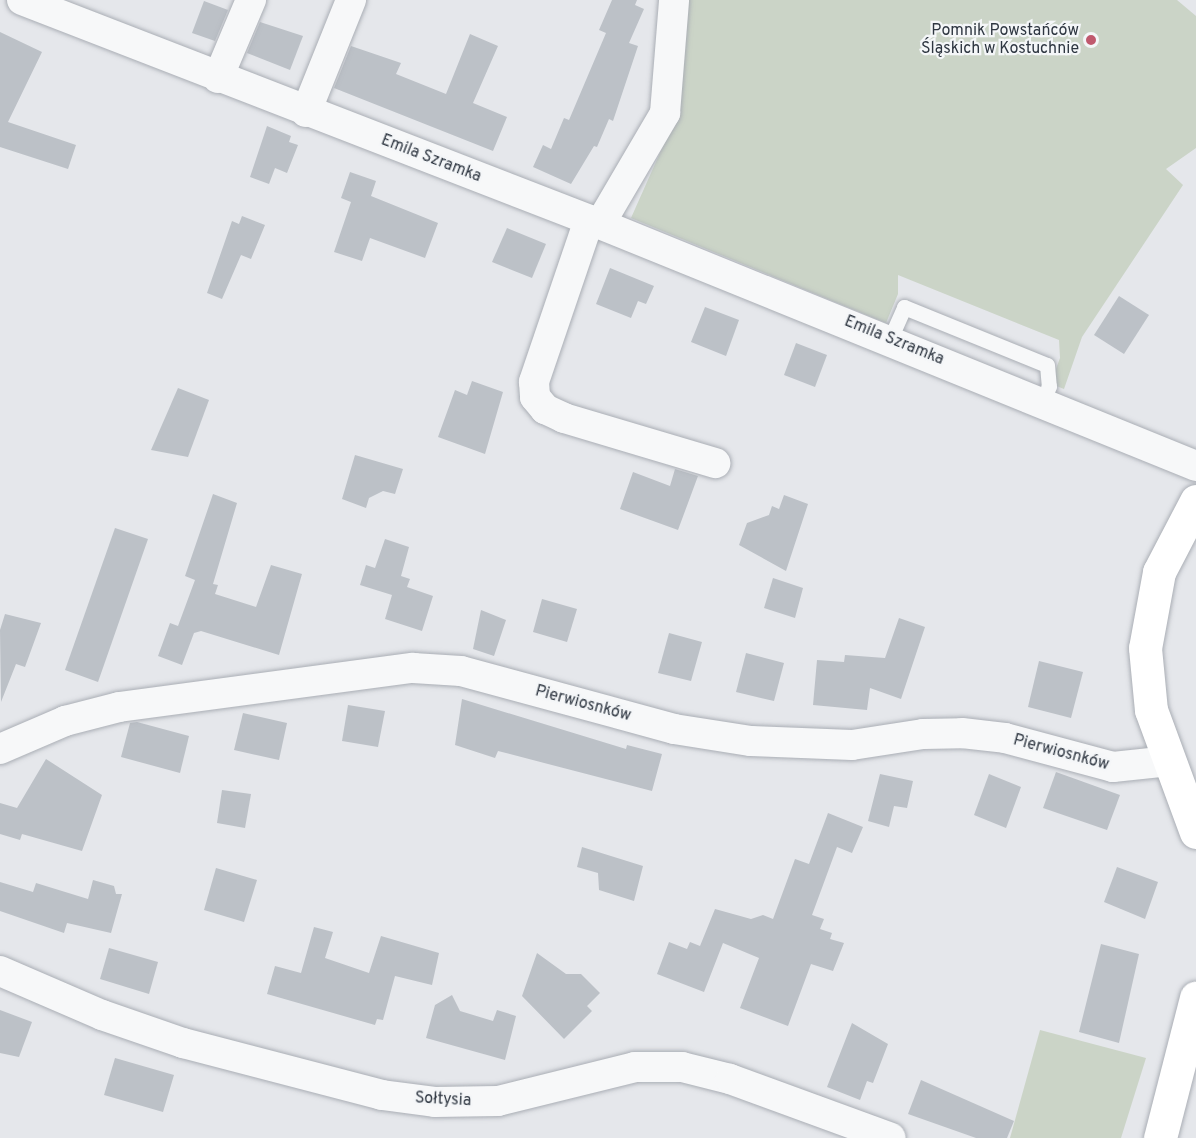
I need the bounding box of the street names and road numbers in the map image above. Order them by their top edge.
street label: Emila Szramka [378,131,484,187]
street label: Emila Szramka [841,312,947,370]
street label: Pierwiosnków [533,682,633,726]
street label: Pierwiosnków [1011,731,1111,775]
street label: Sołtysia [414,1089,472,1111]

